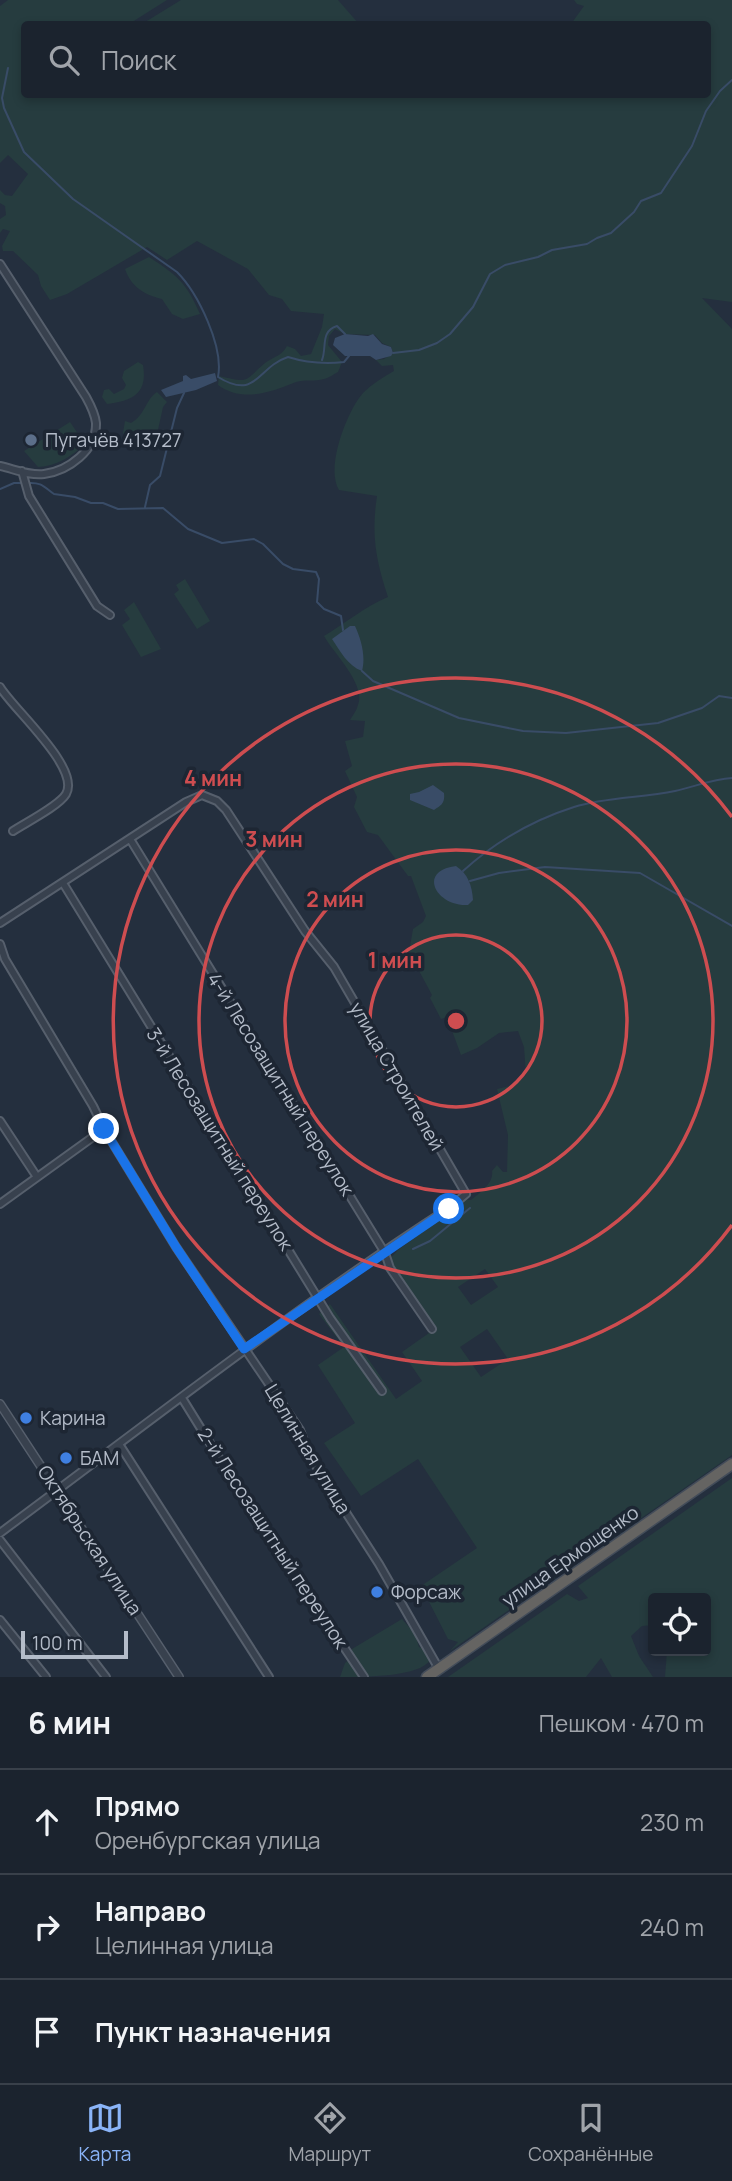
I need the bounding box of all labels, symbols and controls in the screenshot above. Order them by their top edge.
search box [21,21,711,98]
icon: search [45,41,83,79]
text: Поиск [101,42,176,78]
place label: Пугачёв 413727 [45,427,182,453]
marker: Пугачёв 413727 [23,432,39,448]
text: 4 мин [184,764,242,792]
text: 3 мин [245,825,303,853]
text: 2 мин [306,885,364,913]
text: 1 мин [368,946,422,974]
street label: 4-й Лесозащитный переулок [201,967,361,1201]
street label: улица Строителей [344,997,450,1155]
centre of rings [444,1009,468,1033]
street label: 3-й Лесозащитный переулок [141,1023,300,1256]
route end [88,1113,119,1144]
route start [433,1193,464,1224]
street label: Целинная улица [259,1379,357,1519]
place label: Карина [40,1405,106,1431]
marker: Карина [18,1410,34,1426]
street label: 2-й Лесозащитный переулок [192,1423,355,1654]
place label: БАМ [80,1445,119,1471]
marker: БАМ [58,1450,74,1466]
street label: Октябрьская улица [32,1460,148,1620]
street label: улица Ермощенко [496,1499,644,1613]
place label: Форсаж [391,1579,462,1605]
marker: Форсаж [369,1584,385,1600]
map controls [648,1593,711,1656]
button: locate [648,1593,711,1656]
scale bar [21,1628,128,1660]
text: 100 m [32,1630,83,1656]
text: 6 мин [28,1702,111,1743]
text: Пешком · 470 m [539,1707,704,1739]
text: Прямо [95,1788,180,1824]
icon: ahead [28,1803,66,1841]
text: 230 m [640,1806,704,1838]
text: Оренбургская улица [95,1824,321,1856]
text: Направо [95,1893,206,1929]
icon: right [28,1908,66,1946]
text: 240 m [640,1911,704,1943]
text: Целинная улица [95,1929,274,1961]
icon: arrive [28,2013,66,2051]
text: Пункт назначения [95,2014,331,2050]
tab: Карта [79,2099,131,2167]
tab: Маршрут [289,2099,371,2167]
tab: Сохранённые [528,2099,653,2167]

